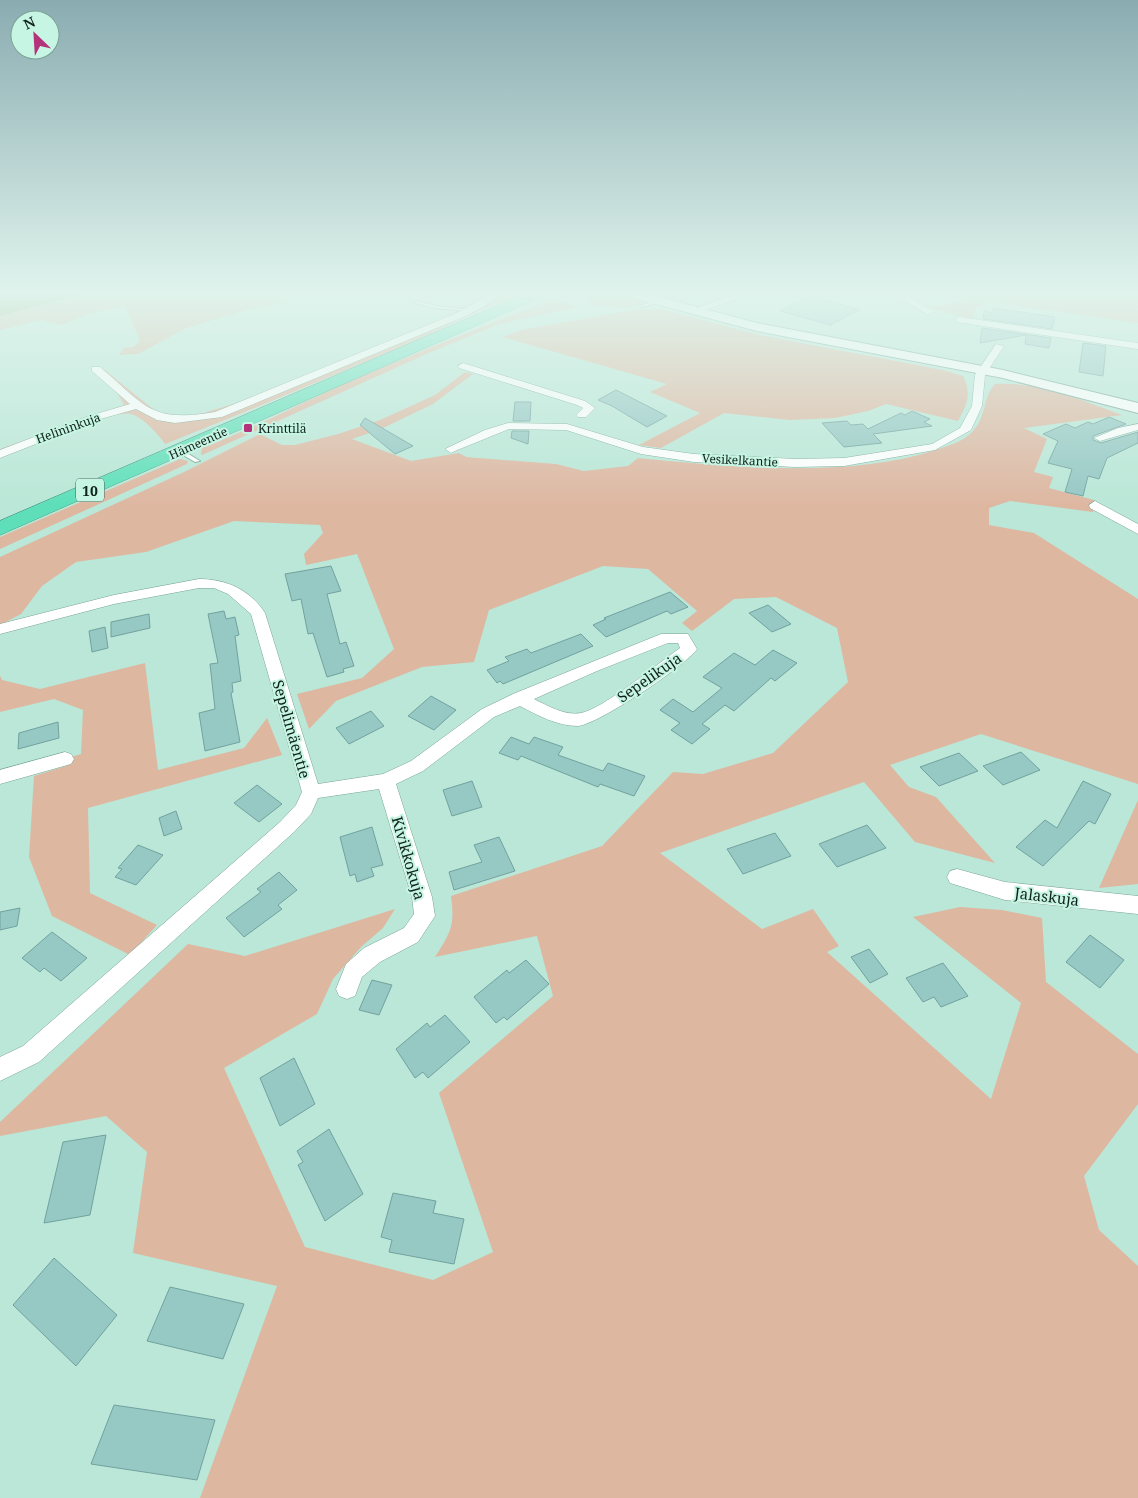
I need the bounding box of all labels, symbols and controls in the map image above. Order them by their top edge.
north arrow [10,10,60,60]
text: N [20,12,38,34]
street label: Helininkuja [33,408,103,448]
place label: Krinttilä [258,420,307,437]
street label: Hämeentie [166,422,230,464]
marker: Krinttilä [242,422,254,434]
street label: Vesikelkantie [702,450,778,470]
road number: 10 [76,478,104,502]
street label: Sepelikuja [613,648,685,706]
street label: Sepelimäentie [268,678,316,780]
street label: Kivikkokuja [388,814,430,902]
street label: Jalaskuja [1013,882,1080,910]

